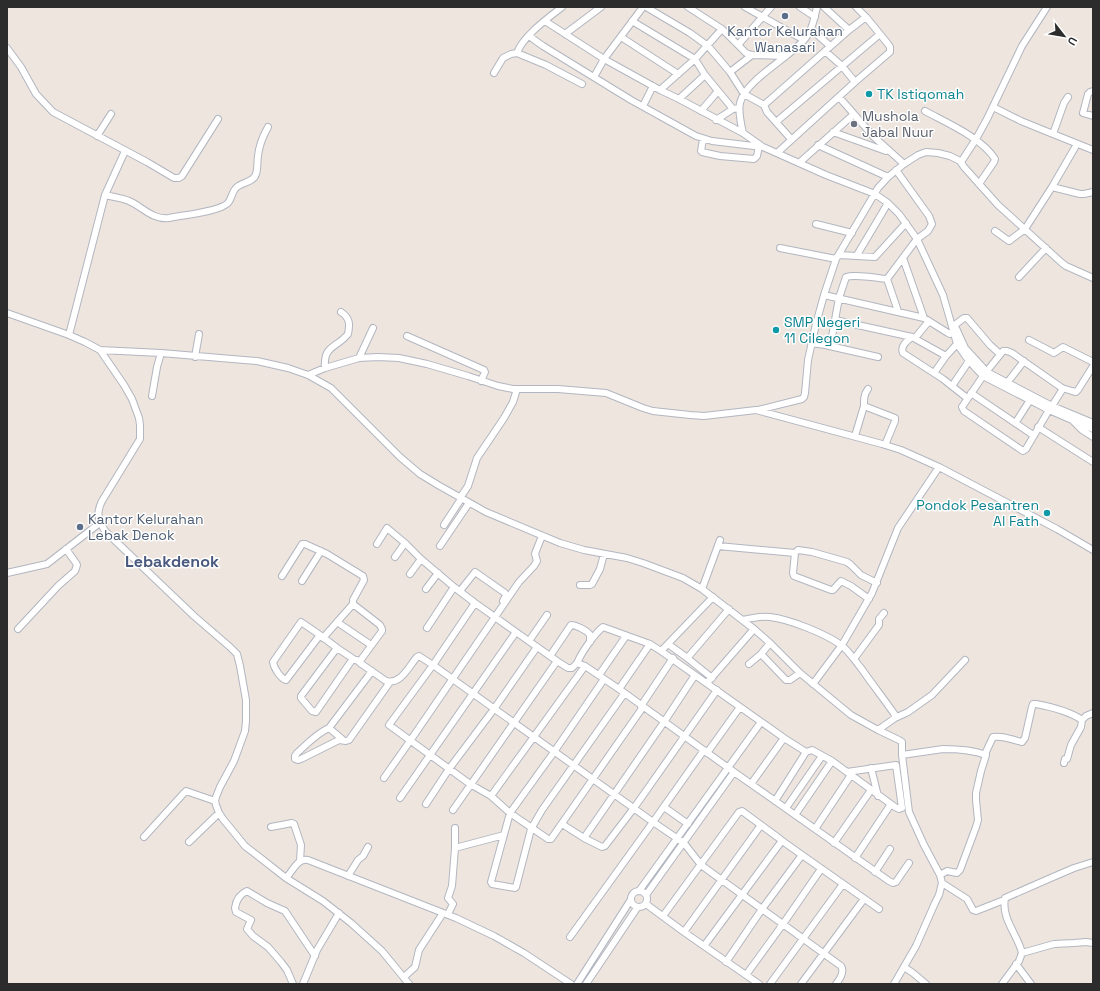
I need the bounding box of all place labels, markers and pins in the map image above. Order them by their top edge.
marker: Kantor Kelurahan Wanasari [780,11,790,21]
place label: Kantor Kelurahan Wanasari [727,22,843,56]
place label: TK Istiqomah [877,85,964,103]
marker: TK Istiqomah [864,89,874,99]
place label: Mushola Jabal Nuur [862,107,934,141]
marker: Mushola Jabal Nuur [849,119,859,129]
place label: SMP Negeri 11 Cilegon [784,313,860,347]
marker: SMP Negeri 11 Cilegon [771,325,781,335]
place label: Pondok Pesantren Al Fath [916,496,1039,530]
marker: Pondok Pesantren Al Fath [1042,508,1052,518]
place label: Kantor Kelurahan Lebak Denok [88,510,204,544]
marker: Kantor Kelurahan Lebak Denok [75,522,85,532]

